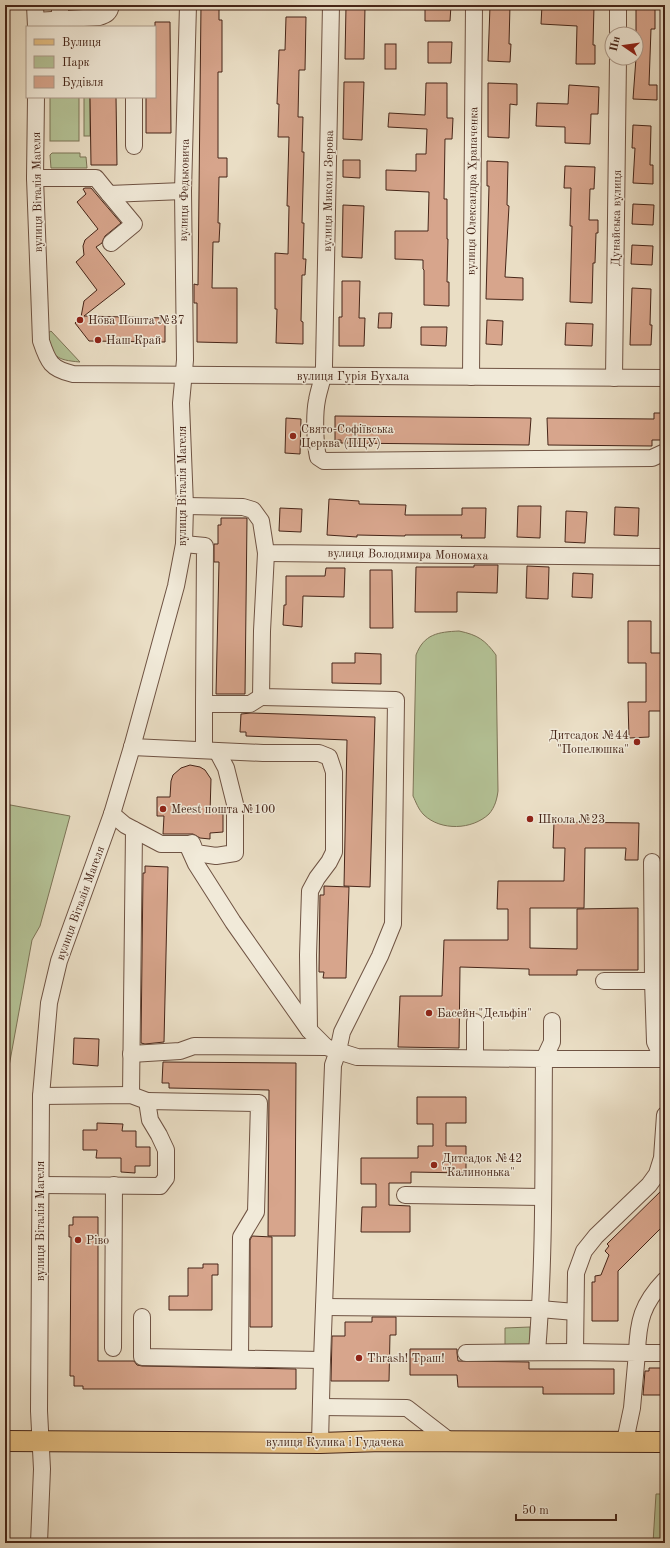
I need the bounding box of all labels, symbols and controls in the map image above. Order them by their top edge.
legend [26,26,156,98]
north arrow [604,26,644,66]
text: Пн [609,35,623,53]
text: Вулиця [62,37,101,49]
text: Парк [62,57,90,69]
text: Будівля [62,76,104,89]
street label: вулиця Олександра Храпаченка [466,107,480,275]
street label: вулиця Миколи Зерова [322,130,336,252]
street label: вулиця Віталія Магеля [30,132,45,252]
street label: вулиця Федьковича [178,139,192,241]
street label: Дунайська вулиця [610,170,624,266]
marker: Нова Пошта №37 [75,315,85,325]
place label: Нова Пошта №37 [88,315,185,327]
marker: Наш Край [93,335,103,345]
place label: Наш Край [106,335,161,347]
street label: вулиця Гурія Бухала [297,370,409,383]
place label: Свято-Софіївська Церква (ПЦУ) [301,423,394,450]
street label: вулиця Віталія Магеля [176,426,189,546]
marker: Свято-Софіївська Церква (ПЦУ) [288,431,298,441]
street label: вулиця Володимира Мономаха [327,548,489,562]
place label: Дитсадок №44 "Попелюшка" [549,730,629,756]
marker: Дитсадок №44 "Попелюшка" [632,737,642,747]
marker: Meest пошта №100 [158,804,168,814]
place label: Meest пошта №100 [171,804,275,816]
marker: Школа №23 [525,814,535,824]
place label: Школа №23 [538,814,605,826]
street label: вулиця Віталія Магеля [54,844,107,962]
place label: Басейн "Дельфін" [437,1007,532,1020]
marker: Басейн "Дельфін" [424,1008,434,1018]
place label: Дитсадок №42 "Калинонька" [442,1153,522,1179]
marker: Дитсадок №42 "Калинонька" [429,1160,439,1170]
street label: вулиця Віталія Магеля [34,1161,47,1281]
place label: Ріво [86,1234,109,1247]
marker: Ріво [73,1235,83,1245]
marker: Thrash! Траш! [354,1353,364,1363]
place label: Thrash! Траш! [367,1353,445,1365]
street label: вулиця Кулика і Гудачека [266,1436,404,1449]
scale bar [516,1496,616,1522]
text: 50 m [522,1504,549,1517]

